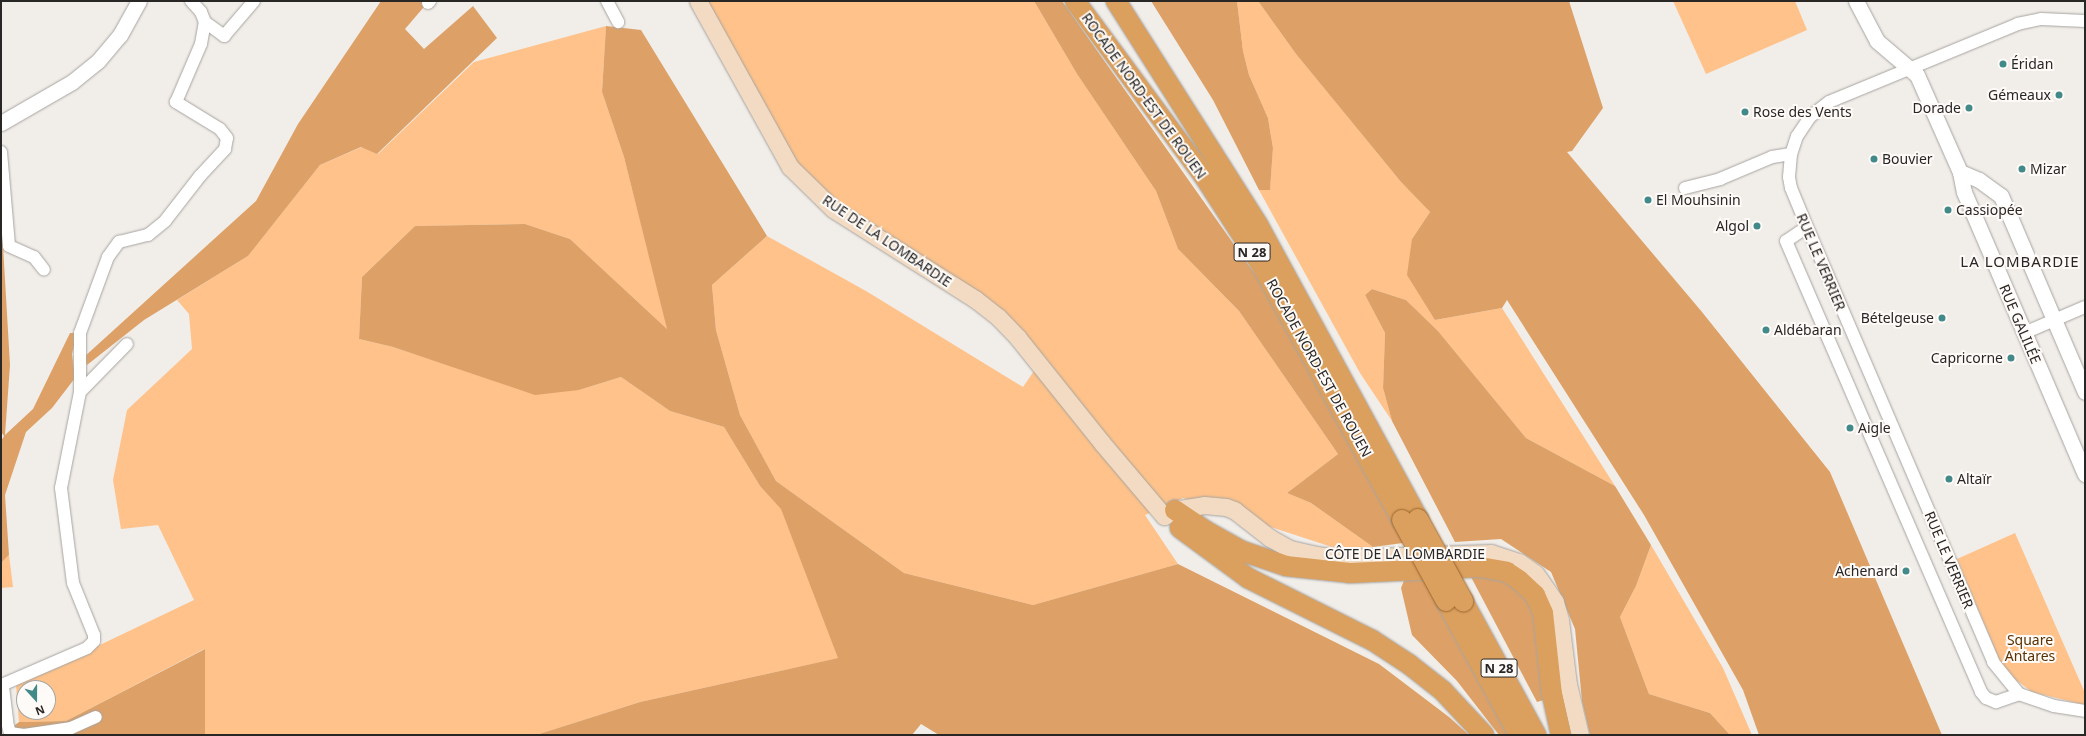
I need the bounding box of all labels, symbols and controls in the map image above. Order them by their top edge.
street label: ROCADE NORD-EST DE ROUEN [1078,10,1210,182]
place label: Éridan [2011,56,2053,72]
marker: Éridan [1998,59,2008,69]
place label: Gémeaux [1988,87,2051,103]
marker: Gémeaux [2054,90,2064,100]
place label: Dorade [1912,100,1961,116]
marker: Dorade [1964,103,1974,113]
place label: Rose des Vents [1753,104,1852,120]
marker: Rose des Vents [1740,107,1750,117]
place label: Bouvier [1882,151,1933,167]
marker: Bouvier [1869,154,1879,164]
place label: Mizar [2030,161,2067,177]
marker: Mizar [2017,164,2027,174]
street label: RUE DE LA LOMBARDIE [819,192,955,290]
place label: El Mouhsinin [1656,192,1741,208]
marker: El Mouhsinin [1643,195,1653,205]
place label: Cassiopée [1956,202,2023,218]
marker: Cassiopée [1943,205,1953,215]
street label: RUE LE VERRIER [1793,211,1849,313]
place label: Algol [1716,218,1749,234]
marker: Algol [1752,221,1762,231]
road number: N 28 [1233,241,1271,263]
district label: LA LOMBARDIE [1960,253,2080,271]
street label: ROCADE NORD-EST DE ROUEN [1263,276,1375,460]
street label: RUE GALILÉE [1996,282,2044,366]
place label: Bételgeuse [1861,310,1934,326]
marker: Bételgeuse [1937,313,1947,323]
place label: Aldébaran [1774,322,1842,338]
marker: Aldébaran [1761,325,1771,335]
place label: Capricorne [1931,350,2003,366]
marker: Capricorne [2006,353,2016,363]
place label: Aigle [1858,420,1891,436]
marker: Aigle [1845,423,1855,433]
place label: Altaïr [1957,471,1992,487]
marker: Altaïr [1944,474,1954,484]
street label: RUE LE VERRIER [1921,509,1977,611]
street label: CÔTE DE LA LOMBARDIE [1325,546,1485,562]
place label: Achenard [1835,563,1898,579]
marker: Achenard [1901,566,1911,576]
park label: Square Antares [2005,632,2055,664]
road number: N 28 [1480,657,1518,679]
north arrow [16,680,56,720]
text: N [33,702,47,719]

